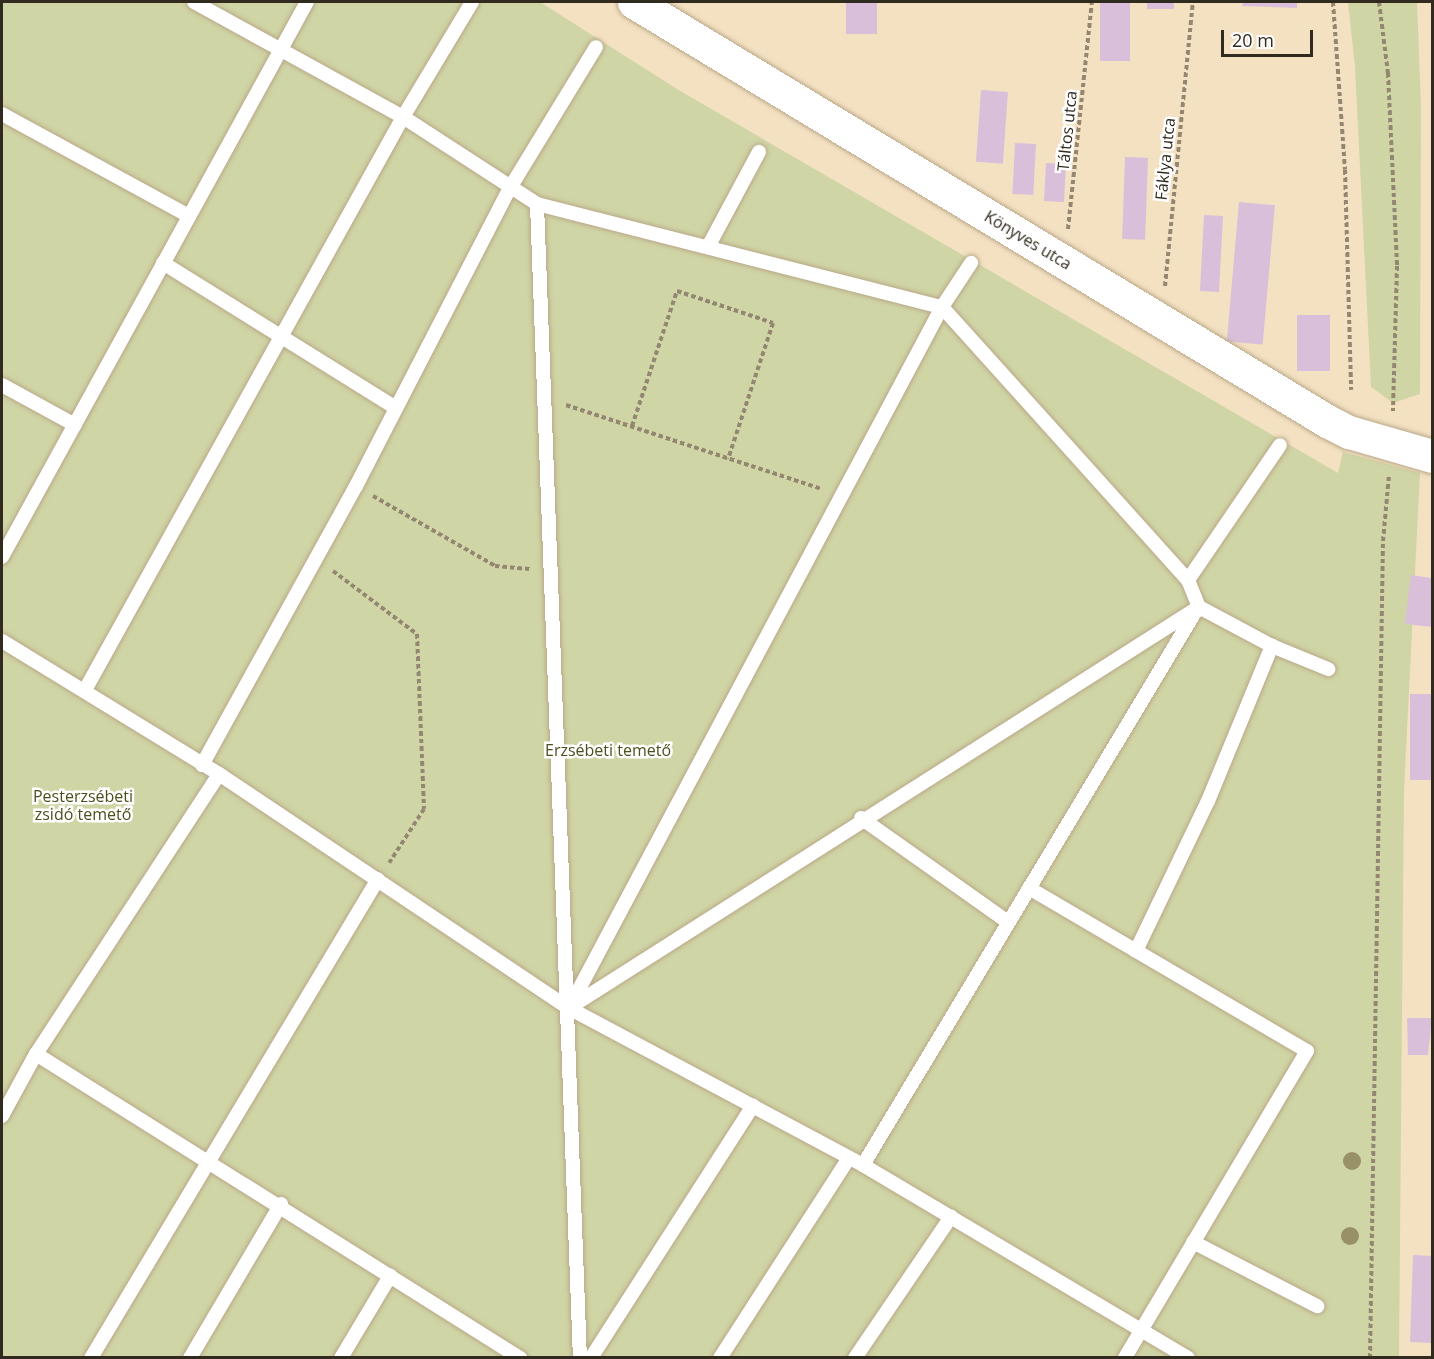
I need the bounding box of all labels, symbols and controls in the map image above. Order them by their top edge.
scale bar [1224,18,1316,56]
text: 20 m [1232,28,1274,52]
street label: Táltos utca [1053,90,1081,172]
street label: Fáklya utca [1151,117,1179,201]
street label: Könyves utca [981,207,1075,273]
park label: Erzsébeti temető [545,740,671,760]
park label: Pesterzsébeti zsidó temető [33,786,133,824]

